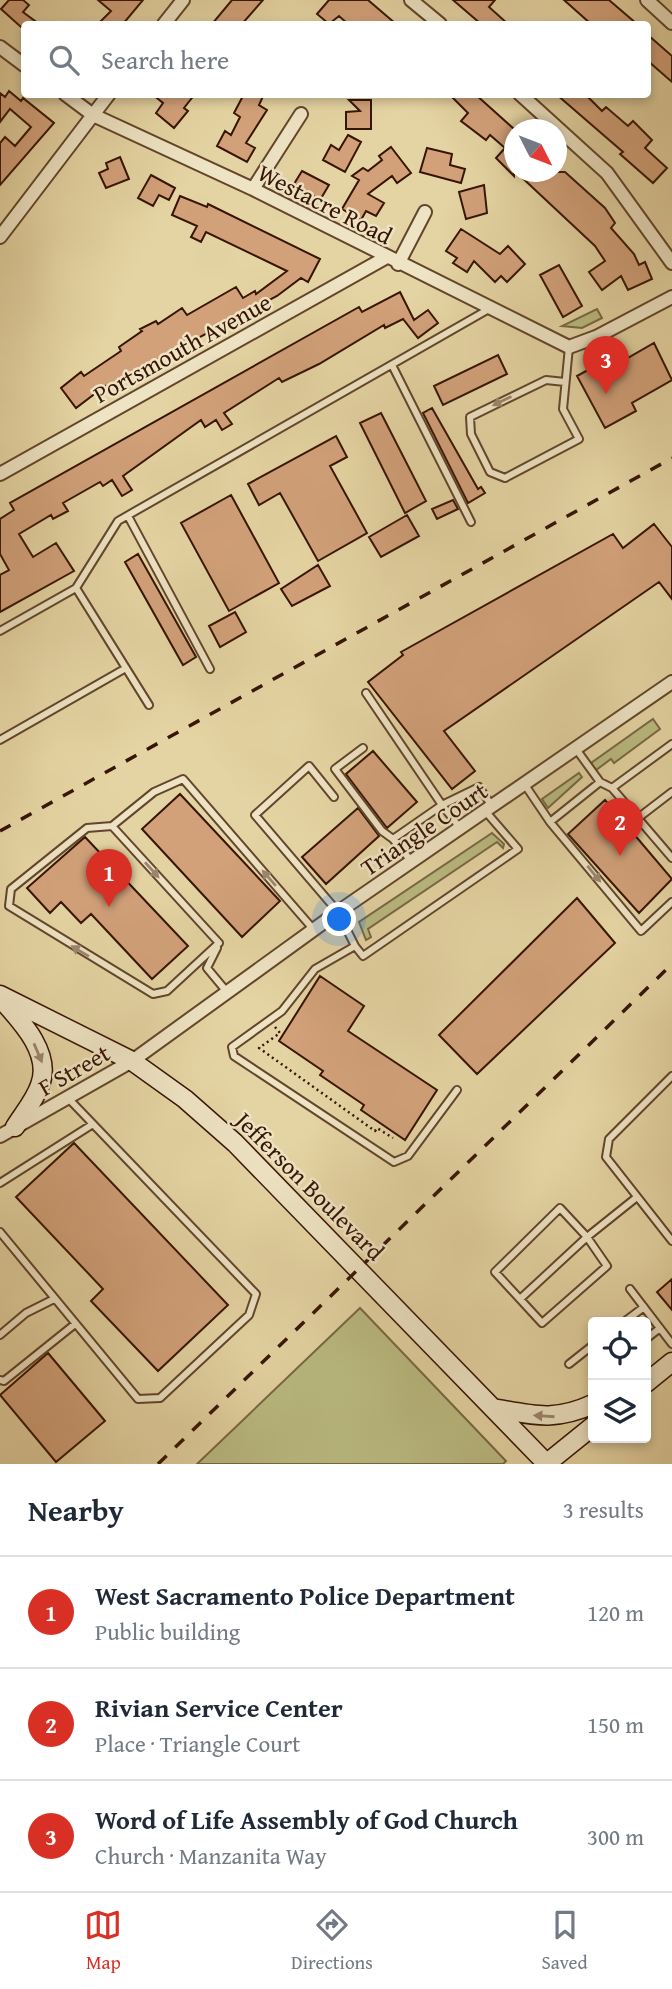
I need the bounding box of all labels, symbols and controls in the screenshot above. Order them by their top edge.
search box [21,21,651,98]
text: Search here [101,40,229,79]
icon: search [45,41,83,79]
north arrow [504,119,567,182]
street label: Westacre Road [252,155,399,253]
street label: Portsmouth Avenue [87,284,277,412]
pin: 3 [583,336,629,394]
one-way arrow [492,396,512,407]
street label: Triangle Court [353,773,495,885]
pin: 2 [597,798,643,856]
pin: 1 [86,849,132,907]
one-way arrow [144,861,160,878]
one-way arrow [587,864,602,882]
one-way arrow [262,870,277,887]
your location [322,902,356,936]
one-way arrow [70,944,89,957]
street label: F Street [32,1035,117,1105]
one-way arrow [33,1043,44,1064]
street label: Jefferson Boulevard [225,1101,393,1269]
map controls [588,1317,651,1443]
button: locate [588,1317,651,1380]
button: layers [588,1380,651,1443]
one-way arrow [533,1410,555,1421]
text: Nearby [28,1488,124,1532]
text: 3 results [563,1493,644,1526]
text: West Sacramento Police Department [95,1576,515,1615]
text: 1 [45,1596,57,1629]
text: 120 m [587,1596,644,1629]
text: Public building [95,1615,240,1648]
text: Rivian Service Center [95,1688,343,1727]
text: 2 [45,1708,57,1741]
text: 150 m [587,1708,644,1741]
text: Place · Triangle Court [95,1727,300,1760]
text: Word of Life Assembly of God Church [95,1800,518,1839]
text: 3 [45,1820,57,1853]
text: 300 m [587,1820,644,1853]
text: Church · Manzanita Way [95,1839,327,1872]
tab: Map [84,1906,122,1976]
tab: Directions [291,1906,373,1976]
tab: Saved [542,1906,588,1976]

